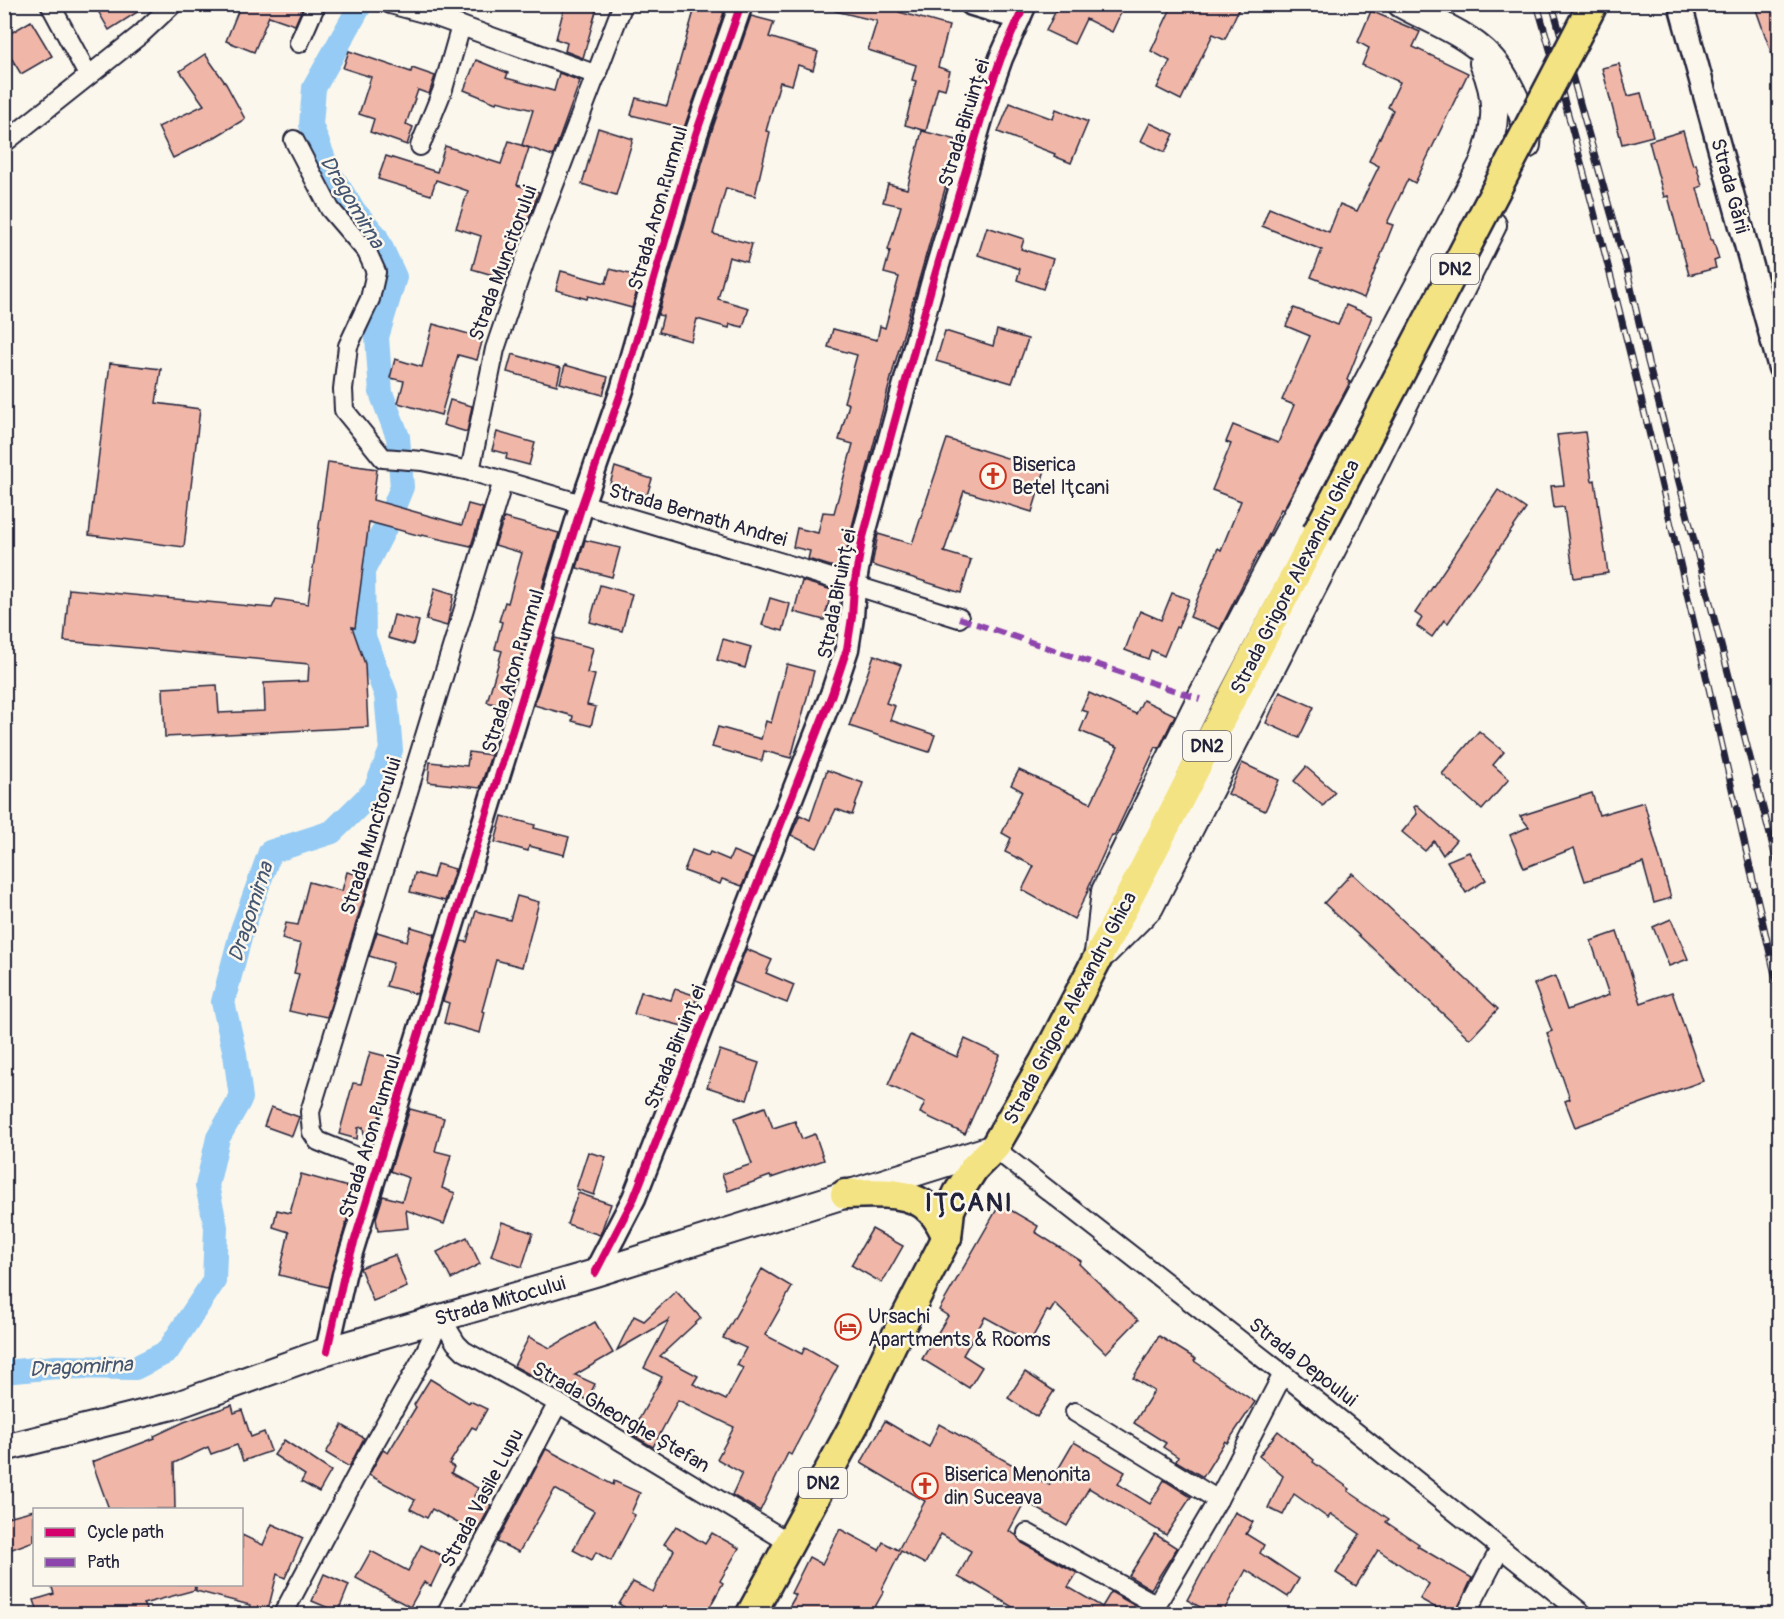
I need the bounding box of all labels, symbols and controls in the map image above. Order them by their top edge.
street label: Strada Biruinței [933,56,995,190]
street label: Strada Aron Pumnul [623,123,693,293]
street label: Strada Gării [1705,136,1755,236]
water label: Dragomirna [314,151,391,254]
street label: Strada Muncitorului [463,182,543,344]
road number: DN2 [1431,254,1479,284]
place label: Biserica Betel Iţcani [1012,452,1109,500]
street label: Strada Grigore Alexandru Ghica [1225,455,1365,699]
church icon: Biserica Betel Iţcani [978,461,1008,491]
street label: Strada Bernath Andrei [606,478,790,552]
street label: Strada Biruinței [812,527,862,661]
street label: Strada Aron Pumnul [476,586,550,756]
road number: DN2 [1183,731,1231,761]
street label: Strada Muncitorului [335,754,407,918]
water label: Dragomirna [222,858,280,965]
street label: Strada Grigore Alexandru Ghica [998,887,1142,1129]
street label: Strada Biruinței [639,981,711,1113]
street label: Strada Aron Pumnul [333,1051,407,1221]
district label: IȚCANI [925,1187,1013,1219]
street label: Strada Mitocului [432,1270,568,1332]
place label: Ursachi Apartments & Rooms [868,1304,1050,1352]
hotel icon: Ursachi Apartments & Rooms [833,1312,863,1342]
street label: Strada Depoului [1244,1312,1362,1412]
water label: Dragomirna [29,1351,134,1383]
street label: Strada Gheorghe Ștefan [528,1356,714,1478]
street label: Strada Vasile Lupu [435,1425,529,1571]
place label: Biserica Menonita din Suceava [944,1462,1091,1510]
road number: DN2 [799,1468,847,1498]
church icon: Biserica Menonita din Suceava [910,1471,940,1501]
legend [33,1508,243,1586]
text: Cycle path [87,1521,164,1544]
text: Path [87,1551,120,1574]

